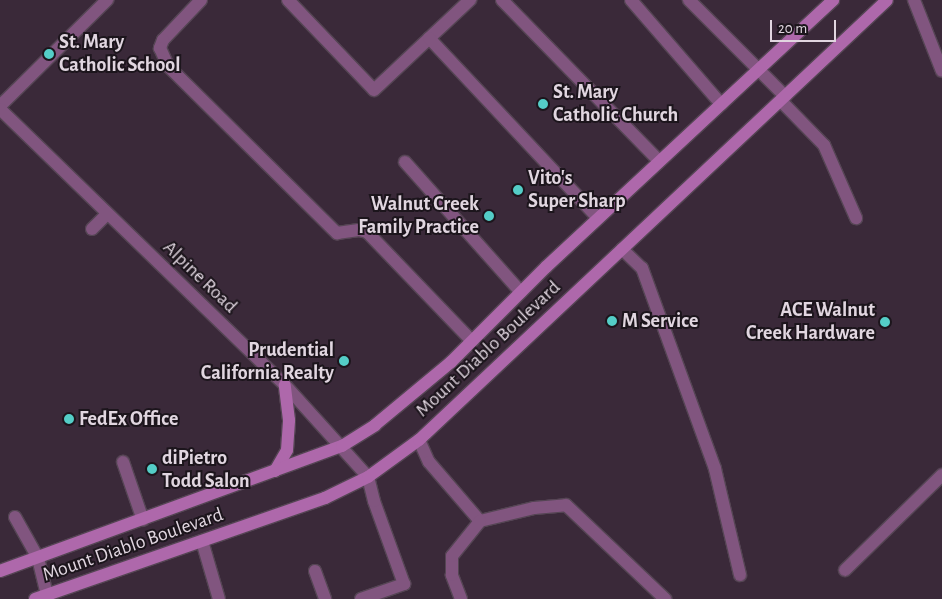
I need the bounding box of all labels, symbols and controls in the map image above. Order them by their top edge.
scale bar [772,10,838,42]
text: 20 m [778,21,807,36]
place label: St. Mary Catholic School [59,30,180,77]
marker: St. Mary Catholic School [43,48,55,60]
place label: St. Mary Catholic Church [553,80,678,127]
marker: St. Mary Catholic Church [537,98,549,110]
place label: Vito's Super Sharp [528,166,625,213]
marker: Vito's Super Sharp [512,184,524,196]
place label: Walnut Creek Family Practice [358,193,479,240]
marker: Walnut Creek Family Practice [483,210,495,222]
street label: Alpine Road [158,236,242,318]
street label: Mount Diablo Boulevard [411,276,565,422]
place label: ACE Walnut Creek Hardware [746,299,875,346]
place label: M Service [622,309,698,333]
marker: M Service [606,315,618,327]
marker: ACE Walnut Creek Hardware [879,316,891,328]
place label: Prudential California Realty [201,338,334,385]
marker: Prudential California Realty [338,355,350,367]
place label: FedEx Office [79,407,178,431]
marker: FedEx Office [63,413,75,425]
place label: diPietro Todd Salon [162,446,250,493]
marker: diPietro Todd Salon [146,463,158,475]
street label: Mount Diablo Boulevard [40,503,226,587]

